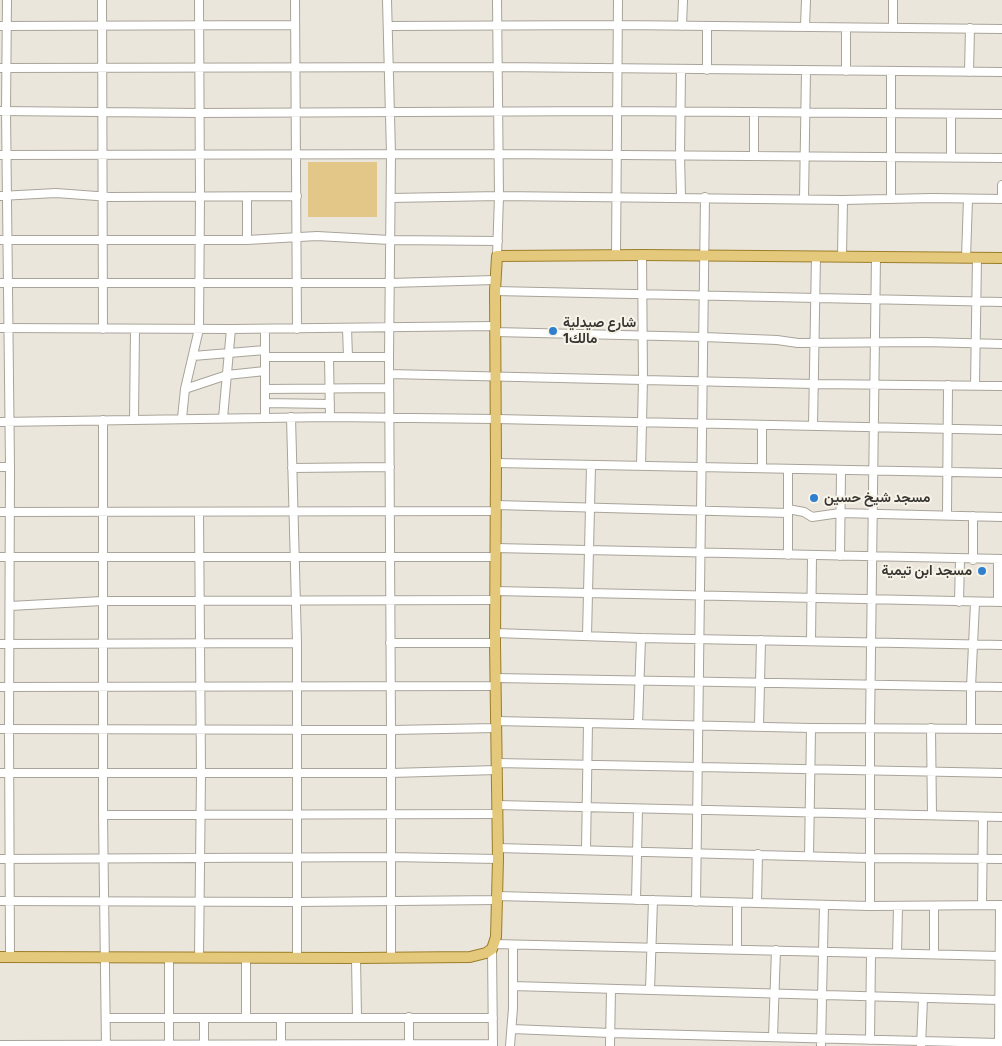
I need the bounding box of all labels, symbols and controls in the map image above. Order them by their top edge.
place label: شارع صيدلية مالك1 [563,315,636,348]
marker: شارع صيدلية مالك1 [547,325,559,337]
place label: مسجد شيخ حسين [824,490,930,506]
marker: مسجد شيخ حسين [808,492,820,504]
place label: مسجد ابن تيمية [881,563,972,579]
marker: مسجد ابن تيمية [976,565,988,577]

